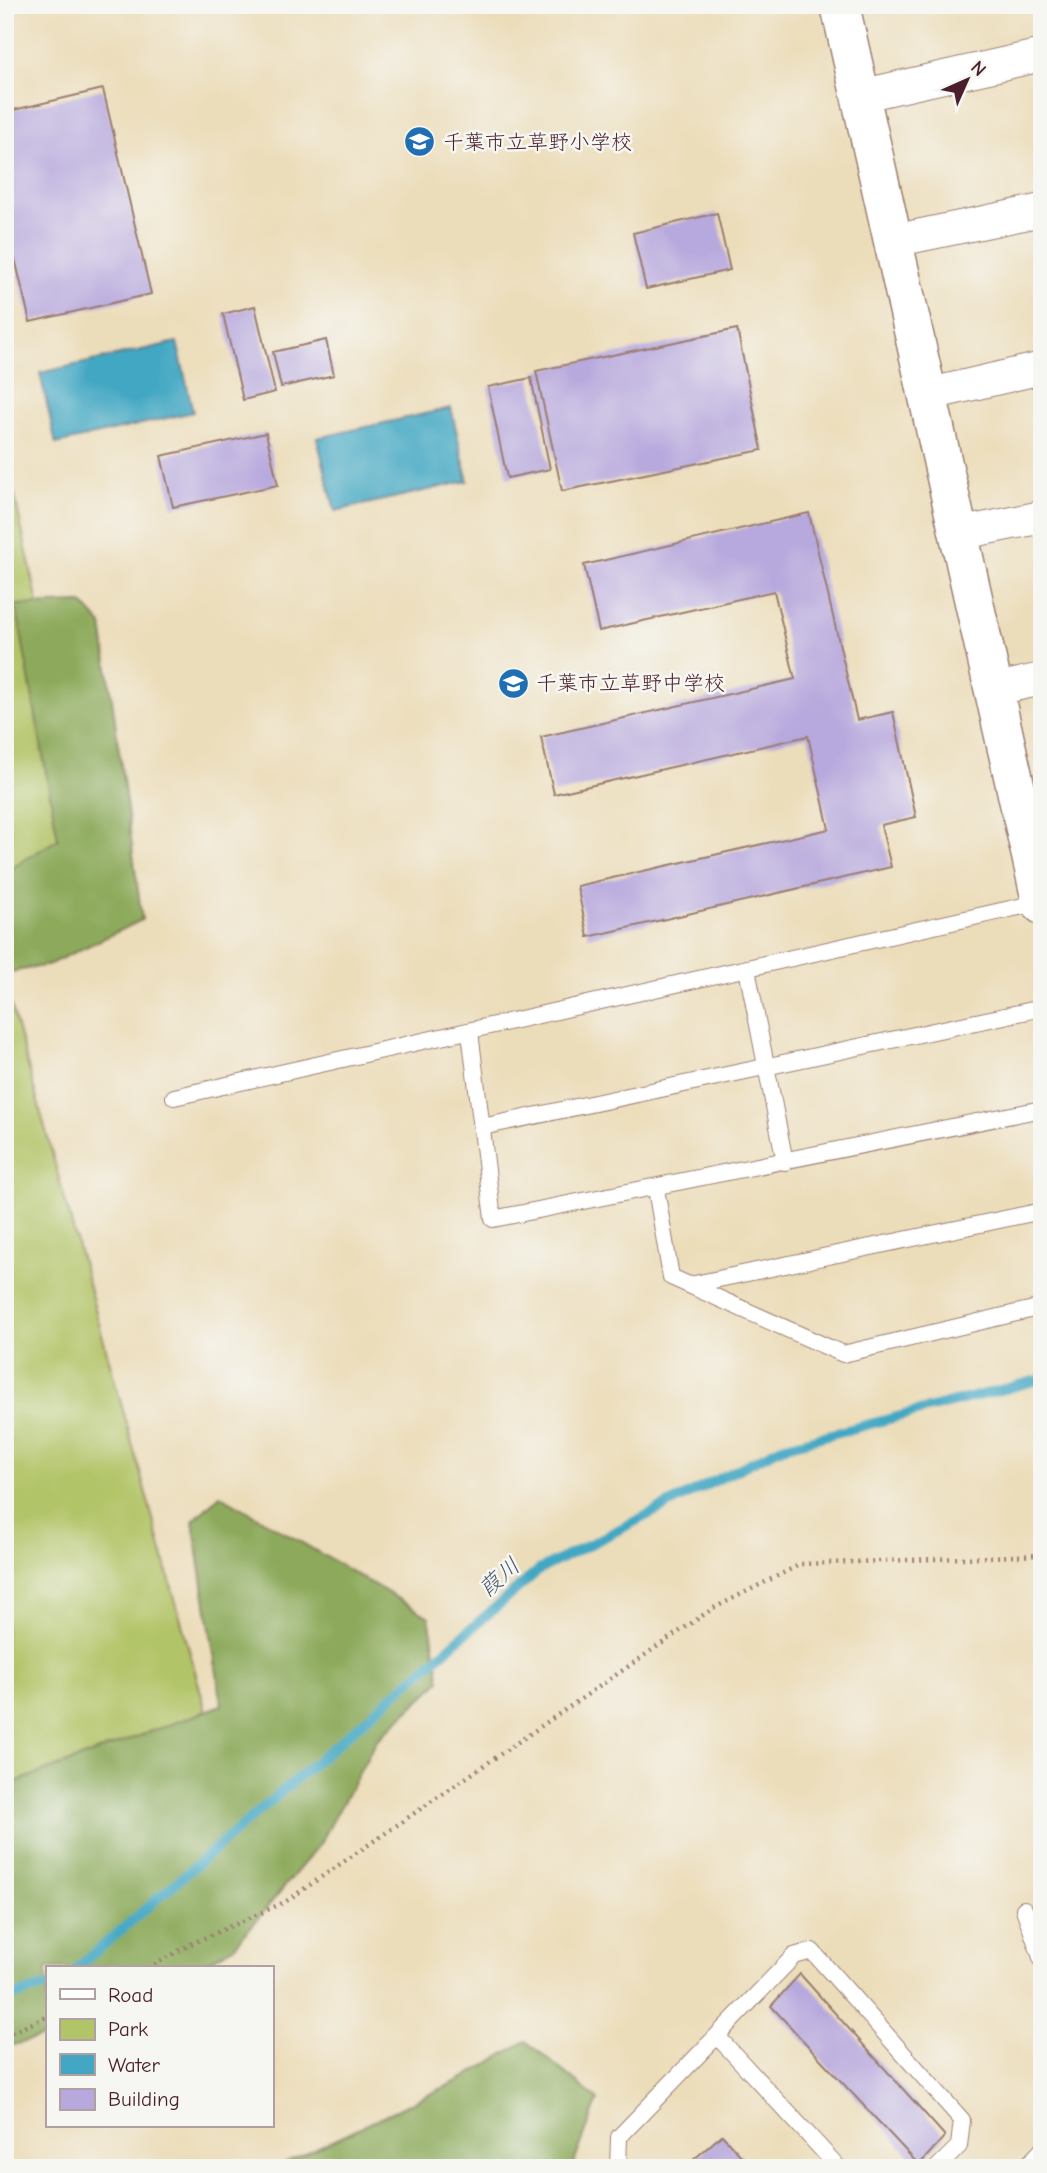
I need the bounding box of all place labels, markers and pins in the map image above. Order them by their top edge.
school or university icon: 千葉市立草野小学校 [403,125,437,159]
place label: 千葉市立草野小学校 [443,130,632,154]
school or university icon: 千葉市立草野中学校 [496,666,530,700]
place label: 千葉市立草野中学校 [536,671,725,695]

